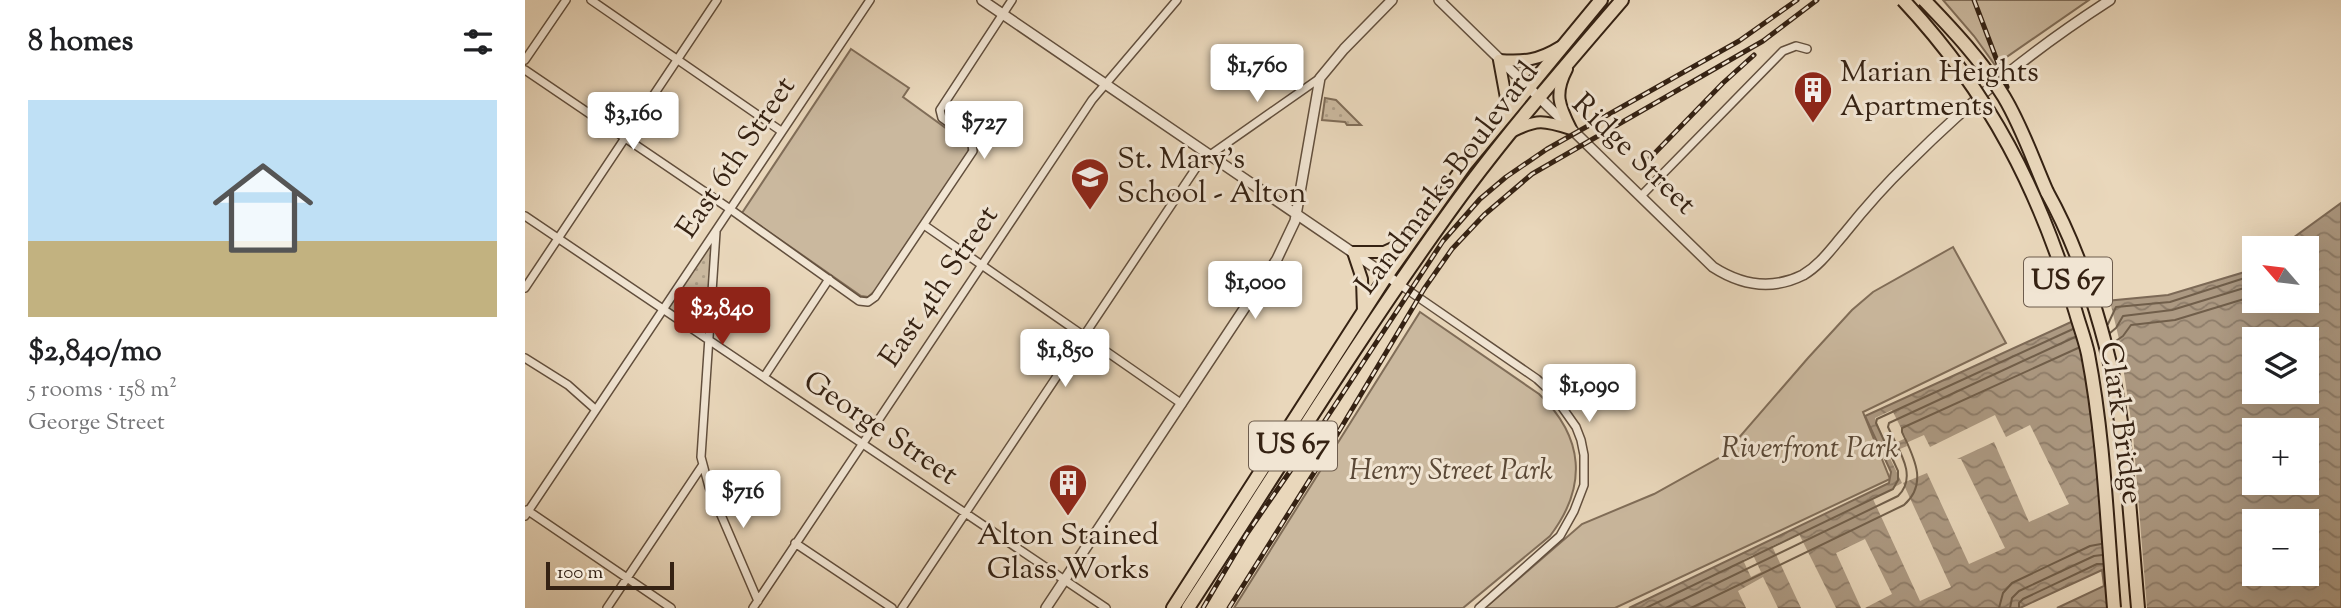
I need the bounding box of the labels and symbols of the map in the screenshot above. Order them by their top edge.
pin: $1,760 [1200,44,1314,104]
place label: Marian Heights Apartments [1840,52,2039,129]
street label: Landmarks Boulevard [1346,54,1550,304]
street label: East 6th Street [667,69,807,247]
building icon: Marian Heights Apartments [1792,69,1834,124]
street label: Ridge Street [1561,84,1705,226]
pin: $3,160 [576,92,690,152]
pin: $727 [943,102,1025,161]
place label: St. Mary's School - Alton [1117,139,1307,216]
school or university icon: St. Mary's School - Alton [1069,156,1111,211]
street label: East 4th Street [870,197,1010,377]
north arrow [2242,236,2319,313]
road number: US 67 [2024,258,2112,306]
pin: $1,000 [1198,262,1312,321]
pin: $2,840 [665,288,779,347]
pin: $1,850 [1008,330,1122,389]
street label: Clark Bridge [2087,339,2153,507]
street label: George Street [794,361,966,497]
pin: $1,090 [1532,364,1646,424]
road number: US 67 [1249,422,1337,471]
park label: Riverfront Park [1721,428,1899,471]
park label: Henry Street Park [1349,450,1553,493]
building icon: Alton Stained Glass Works [1047,462,1089,517]
pin: $716 [702,470,784,530]
place label: Alton Stained Glass Works [977,515,1159,592]
scale bar [546,559,674,591]

